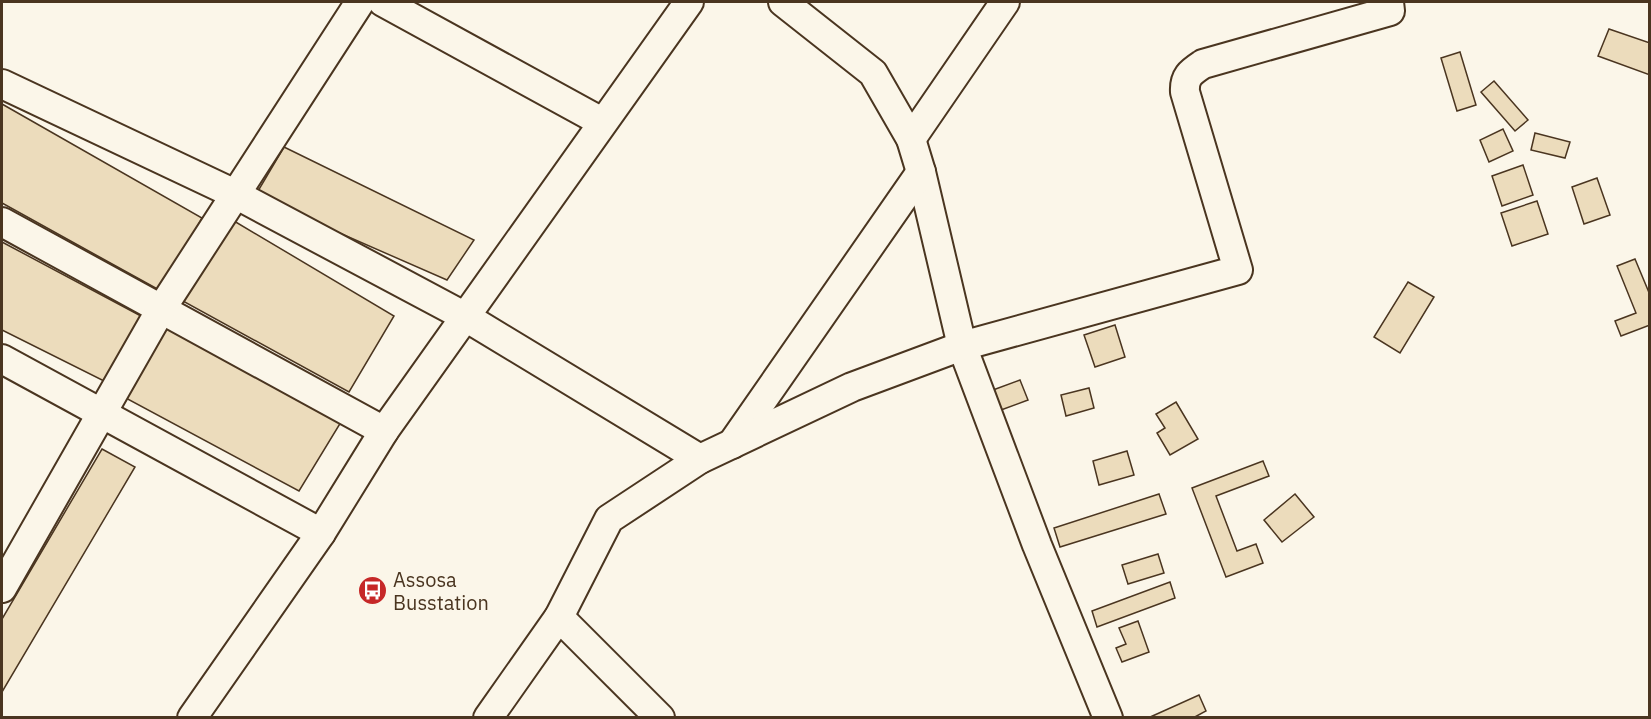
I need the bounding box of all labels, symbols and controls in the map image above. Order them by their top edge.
place label: Assosa Busstation [393,566,489,616]
bus stop icon: Assosa Busstation [356,575,388,607]

